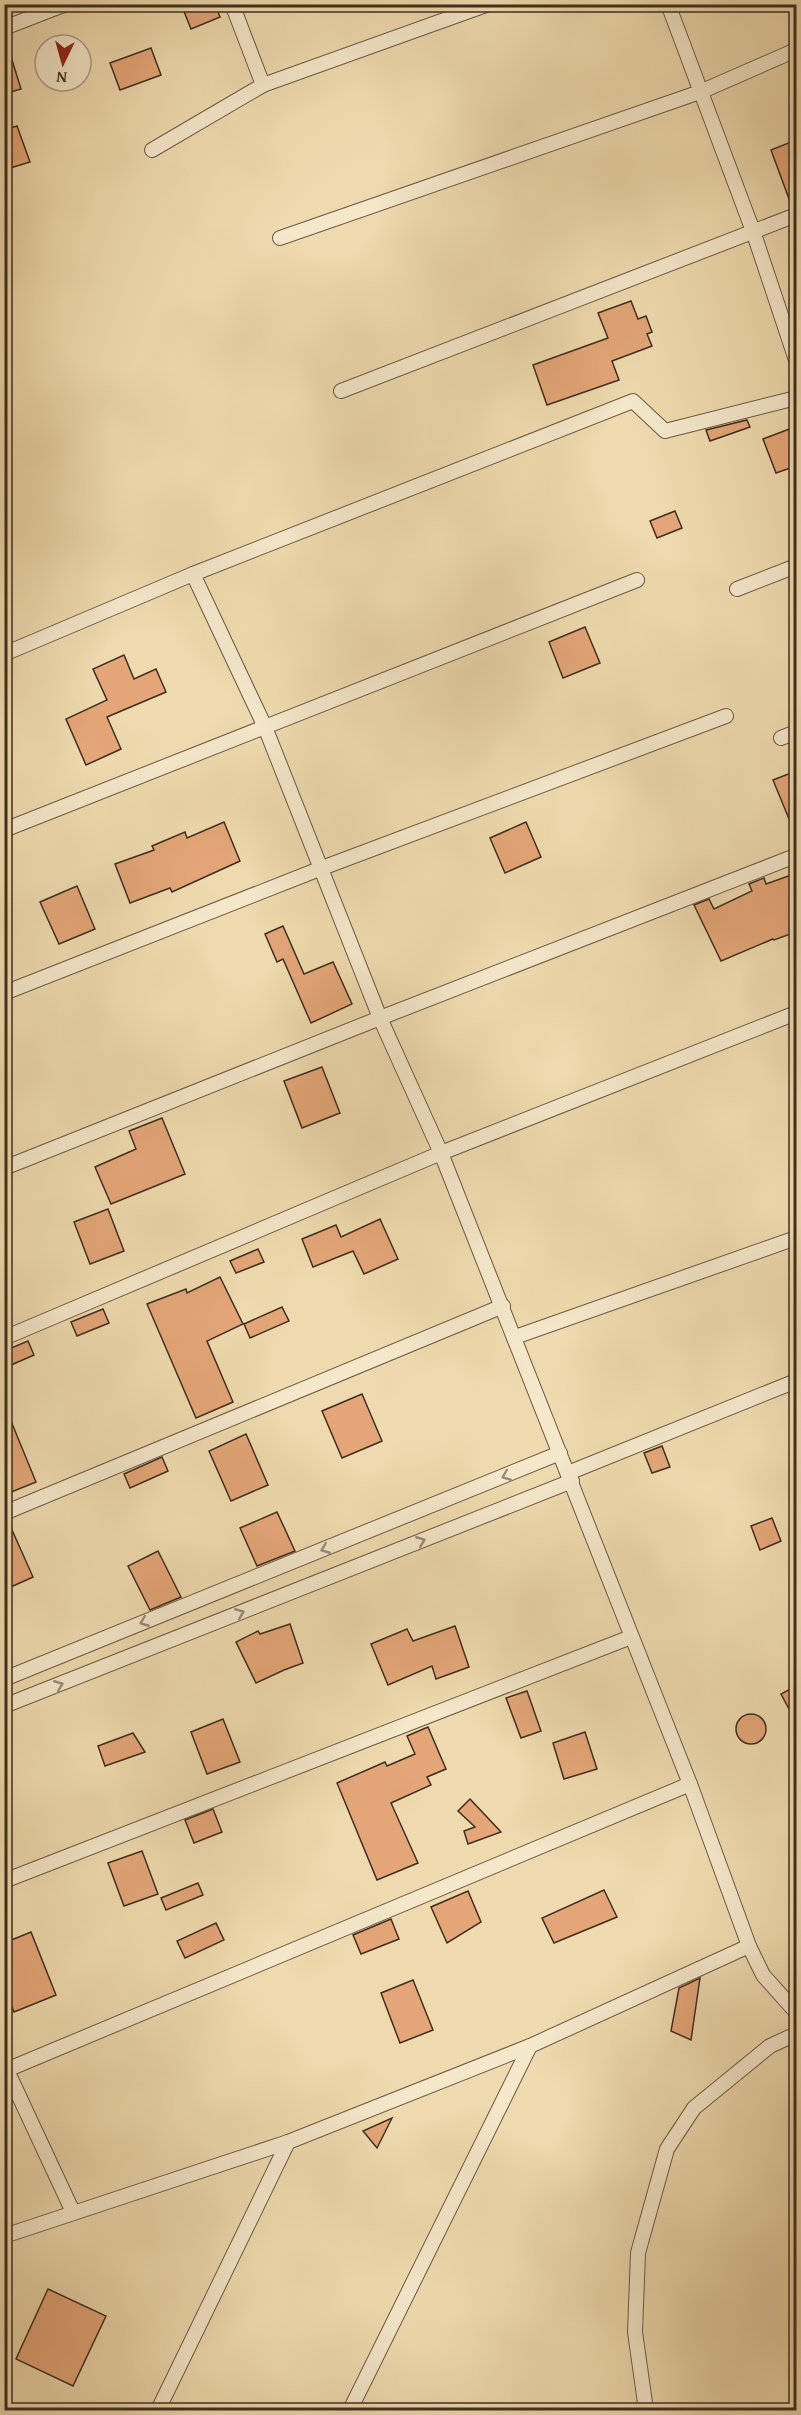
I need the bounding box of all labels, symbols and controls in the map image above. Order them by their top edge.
north arrow [33,33,93,93]
text: N [55,65,68,90]
one-way arrow [501,1468,511,1481]
one-way arrow [415,1536,426,1548]
one-way arrow [320,1542,331,1554]
one-way arrow [234,1608,245,1620]
one-way arrow [140,1615,151,1627]
one-way arrow [53,1680,64,1692]

